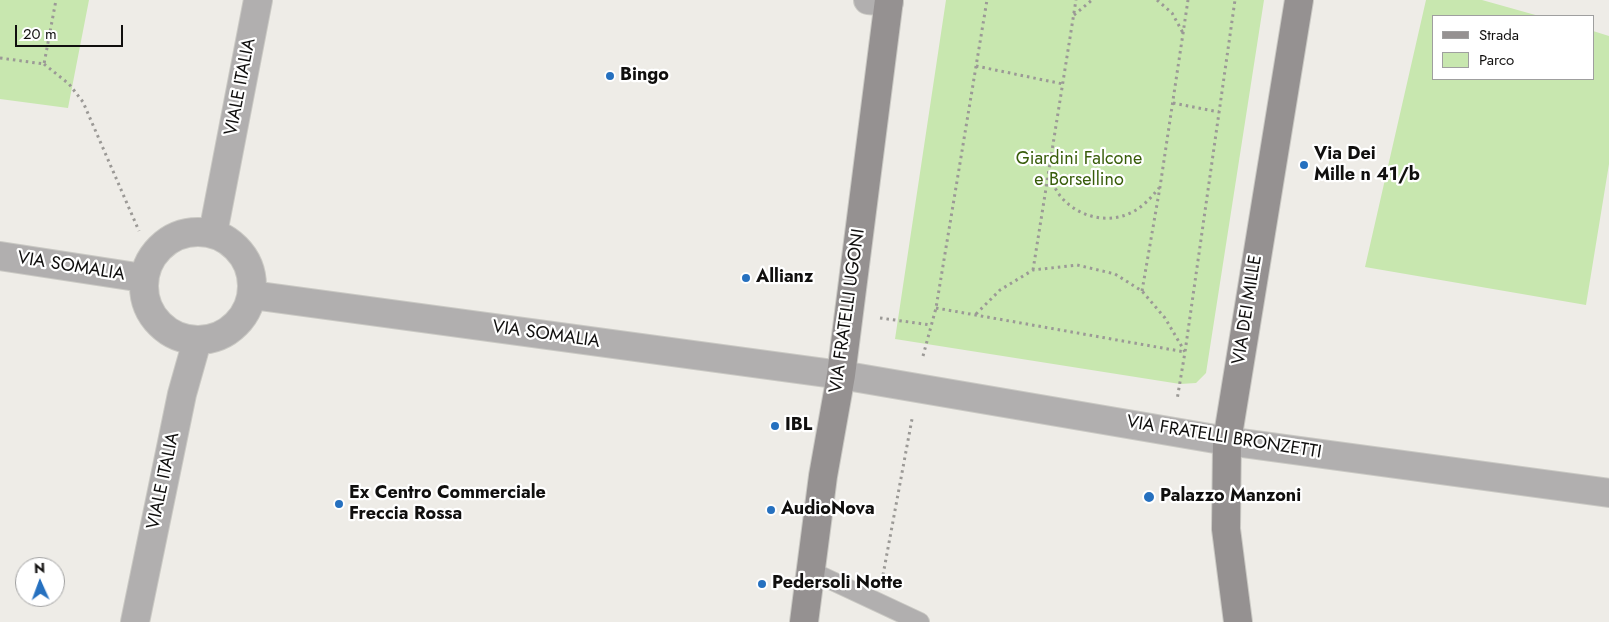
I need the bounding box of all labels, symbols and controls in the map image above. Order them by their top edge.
scale bar [18,15,125,47]
legend [1432,15,1594,80]
text: 20 m [23,23,57,45]
text: Strada [1479,24,1519,46]
street label: VIALE ITALIA [221,36,261,138]
text: Parco [1479,49,1514,71]
place label: Bingo [620,65,669,87]
marker: Bingo [604,70,616,82]
place label: Via Dei Mille n 41/b [1314,144,1420,186]
park label: Giardini Falcone e Borsellino [1016,149,1142,192]
marker: Via Dei Mille n 41/b [1298,159,1310,171]
street label: VIA FRATELLI UGONI [826,228,870,394]
street label: VIA SOMALIA [16,248,126,286]
street label: VIA DEI MILLE [1229,254,1267,366]
place label: Allianz [756,267,813,289]
marker: Allianz [740,272,752,284]
street label: VIA SOMALIA [491,317,601,353]
street label: VIA FRATELLI BRONZETTI [1125,412,1323,464]
place label: IBL [785,415,812,437]
marker: IBL [769,420,781,432]
street label: VIALE ITALIA [143,430,185,532]
place label: Ex Centro Commerciale Freccia Rossa [349,483,546,526]
place label: Palazzo Manzoni [1160,486,1301,508]
marker: Palazzo Manzoni [1142,490,1156,504]
marker: Ex Centro Commerciale Freccia Rossa [333,498,345,510]
place label: AudioNova [781,499,875,521]
marker: AudioNova [765,504,777,516]
north arrow [15,557,65,607]
text: N [34,558,45,578]
place label: Pedersoli Notte [772,573,903,595]
marker: Pedersoli Notte [756,578,768,590]

